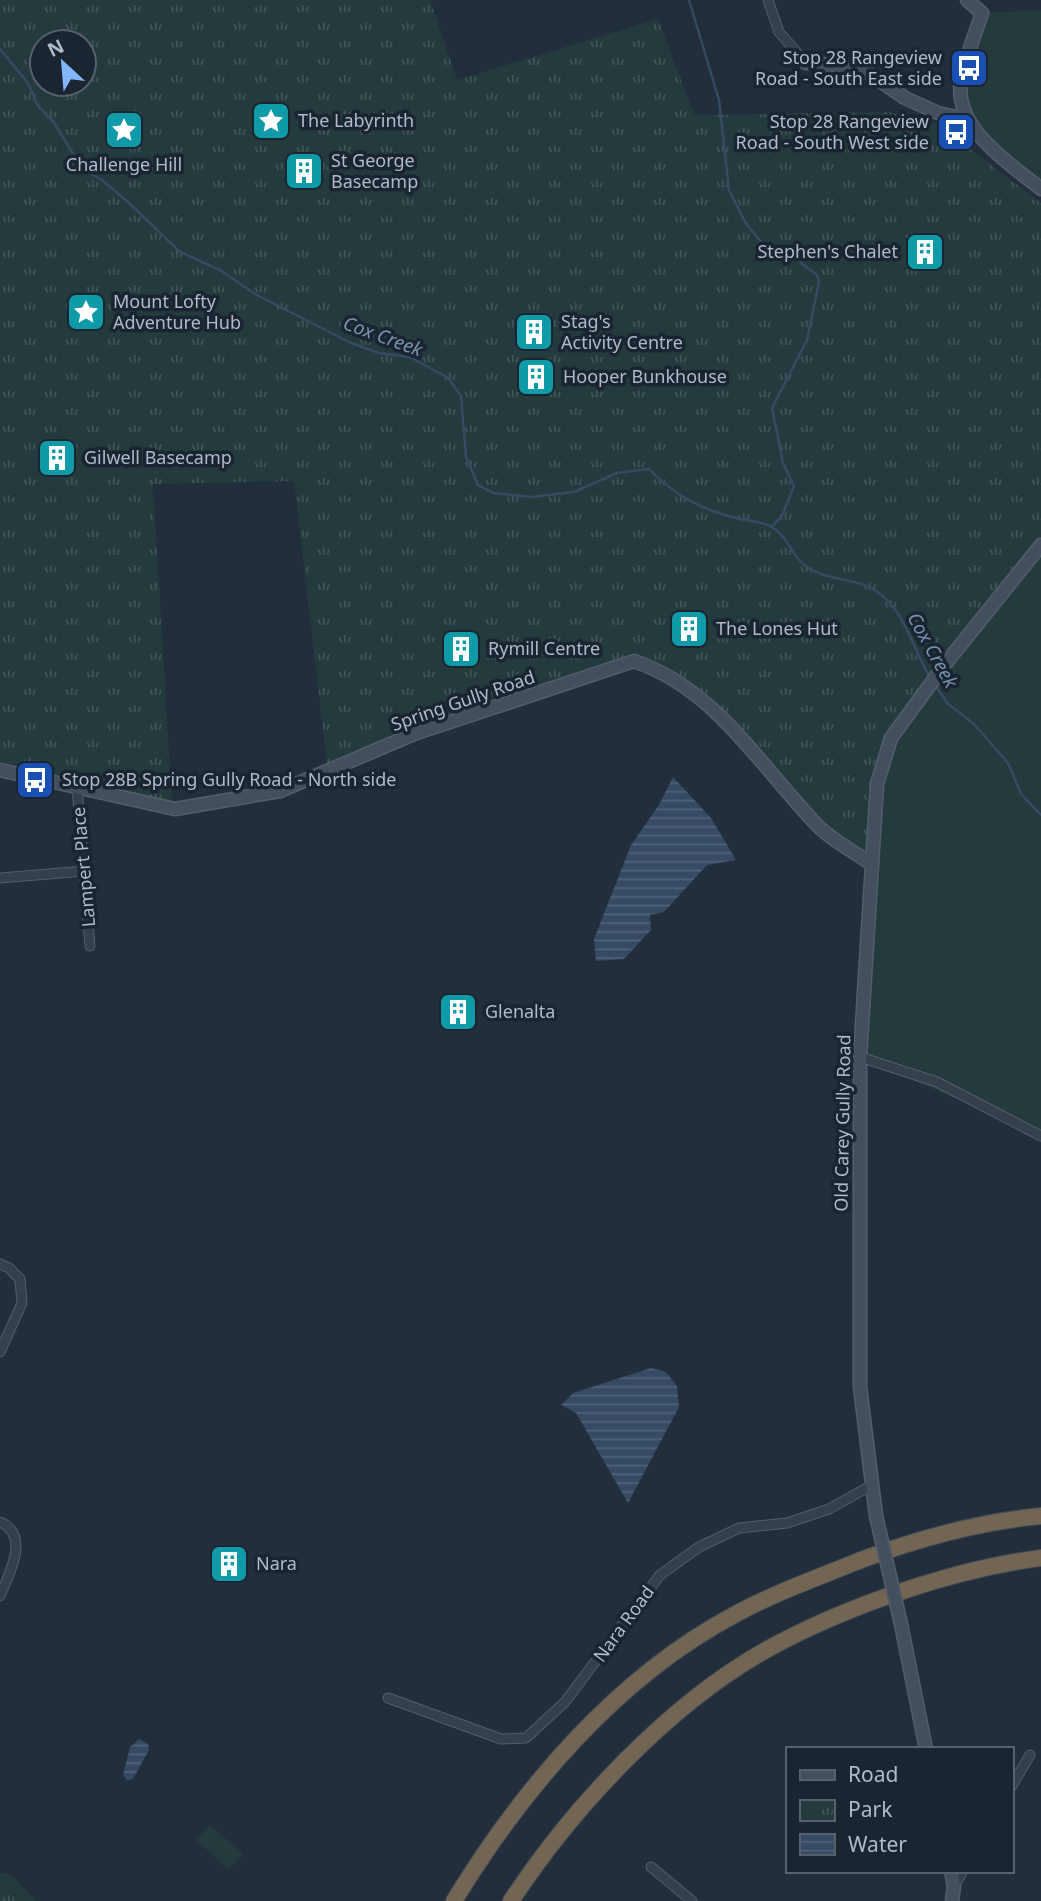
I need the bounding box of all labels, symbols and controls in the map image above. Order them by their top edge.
north arrow [28,28,98,98]
text: N [43,33,68,63]
place label: Stop 28 Rangeview Road - South East side [755,45,942,90]
bus stop icon: Stop 28 Rangeview Road - South East side [948,47,990,89]
place icon: The Labyrinth [250,100,292,142]
place label: The Labyrinth [298,108,414,132]
place icon: Challenge Hill [103,109,145,151]
place label: Stop 28 Rangeview Road - South West side [736,109,929,154]
bus stop icon: Stop 28 Rangeview Road - South West side [935,111,977,153]
place label: St George Basecamp [331,148,418,193]
building icon: St George Basecamp [283,150,325,192]
place label: Challenge Hill [66,152,182,176]
building icon: Stephen's Chalet [904,231,946,273]
place label: Stephen's Chalet [757,239,898,263]
place label: Mount Lofty Adventure Hub [113,289,241,334]
place icon: Mount Lofty Adventure Hub [65,291,107,333]
place label: Stag's Activity Centre [561,309,683,354]
water label: Cox Creek [340,310,427,363]
building icon: Stag's Activity Centre [513,311,555,353]
building icon: Hooper Bunkhouse [515,356,557,398]
place label: Hooper Bunkhouse [563,364,727,388]
building icon: Gilwell Basecamp [36,437,78,479]
place label: Gilwell Basecamp [84,445,232,469]
building icon: The Lones Hut [668,608,710,650]
water label: Cox Creek [902,608,965,693]
place label: The Lones Hut [716,616,838,640]
building icon: Rymill Centre [440,628,482,670]
place label: Rymill Centre [488,636,600,660]
street label: Spring Gully Road [388,664,538,736]
bus stop icon: Stop 28B Spring Gully Road - North side [14,759,56,801]
place label: Stop 28B Spring Gully Road - North side [62,767,396,791]
street label: Lampert Place [66,806,100,928]
building icon: Glenalta [437,991,479,1033]
place label: Glenalta [485,999,555,1023]
street label: Old Carey Gully Road [828,1034,856,1212]
building icon: Nara [208,1543,250,1585]
place label: Nara [256,1551,297,1575]
street label: Nara Road [587,1580,659,1666]
legend [786,1747,1013,1873]
text: Road [848,1760,898,1788]
text: Park [848,1795,893,1823]
text: Water [848,1830,907,1858]

